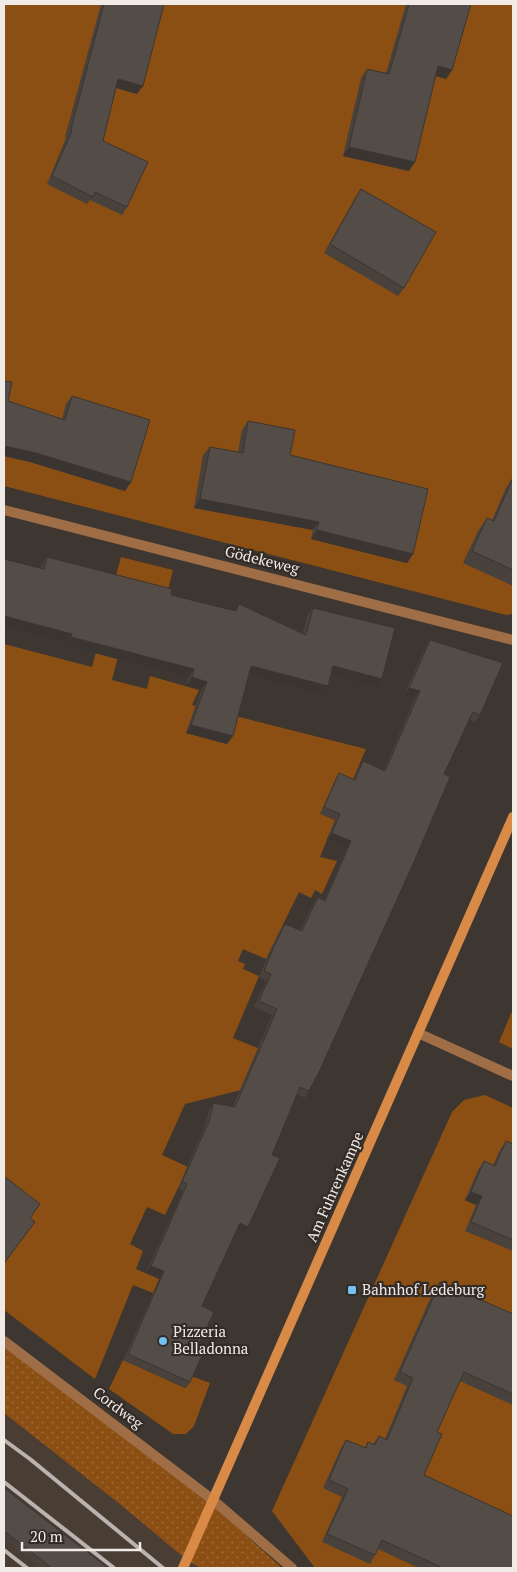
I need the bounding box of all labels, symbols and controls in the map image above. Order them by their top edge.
street label: Gödekeweg [223,540,302,578]
street label: Am Fuhrenkampe [301,1128,367,1245]
place label: Bahnhof Ledeburg [362,1279,486,1299]
marker: Bahnhof Ledeburg [346,1284,358,1296]
place label: Pizzeria Belladonna [173,1321,249,1358]
marker: Pizzeria Belladonna [157,1335,169,1347]
street label: Cordweg [89,1382,149,1433]
scale bar [22,1520,140,1552]
text: 20 m [30,1526,63,1546]

